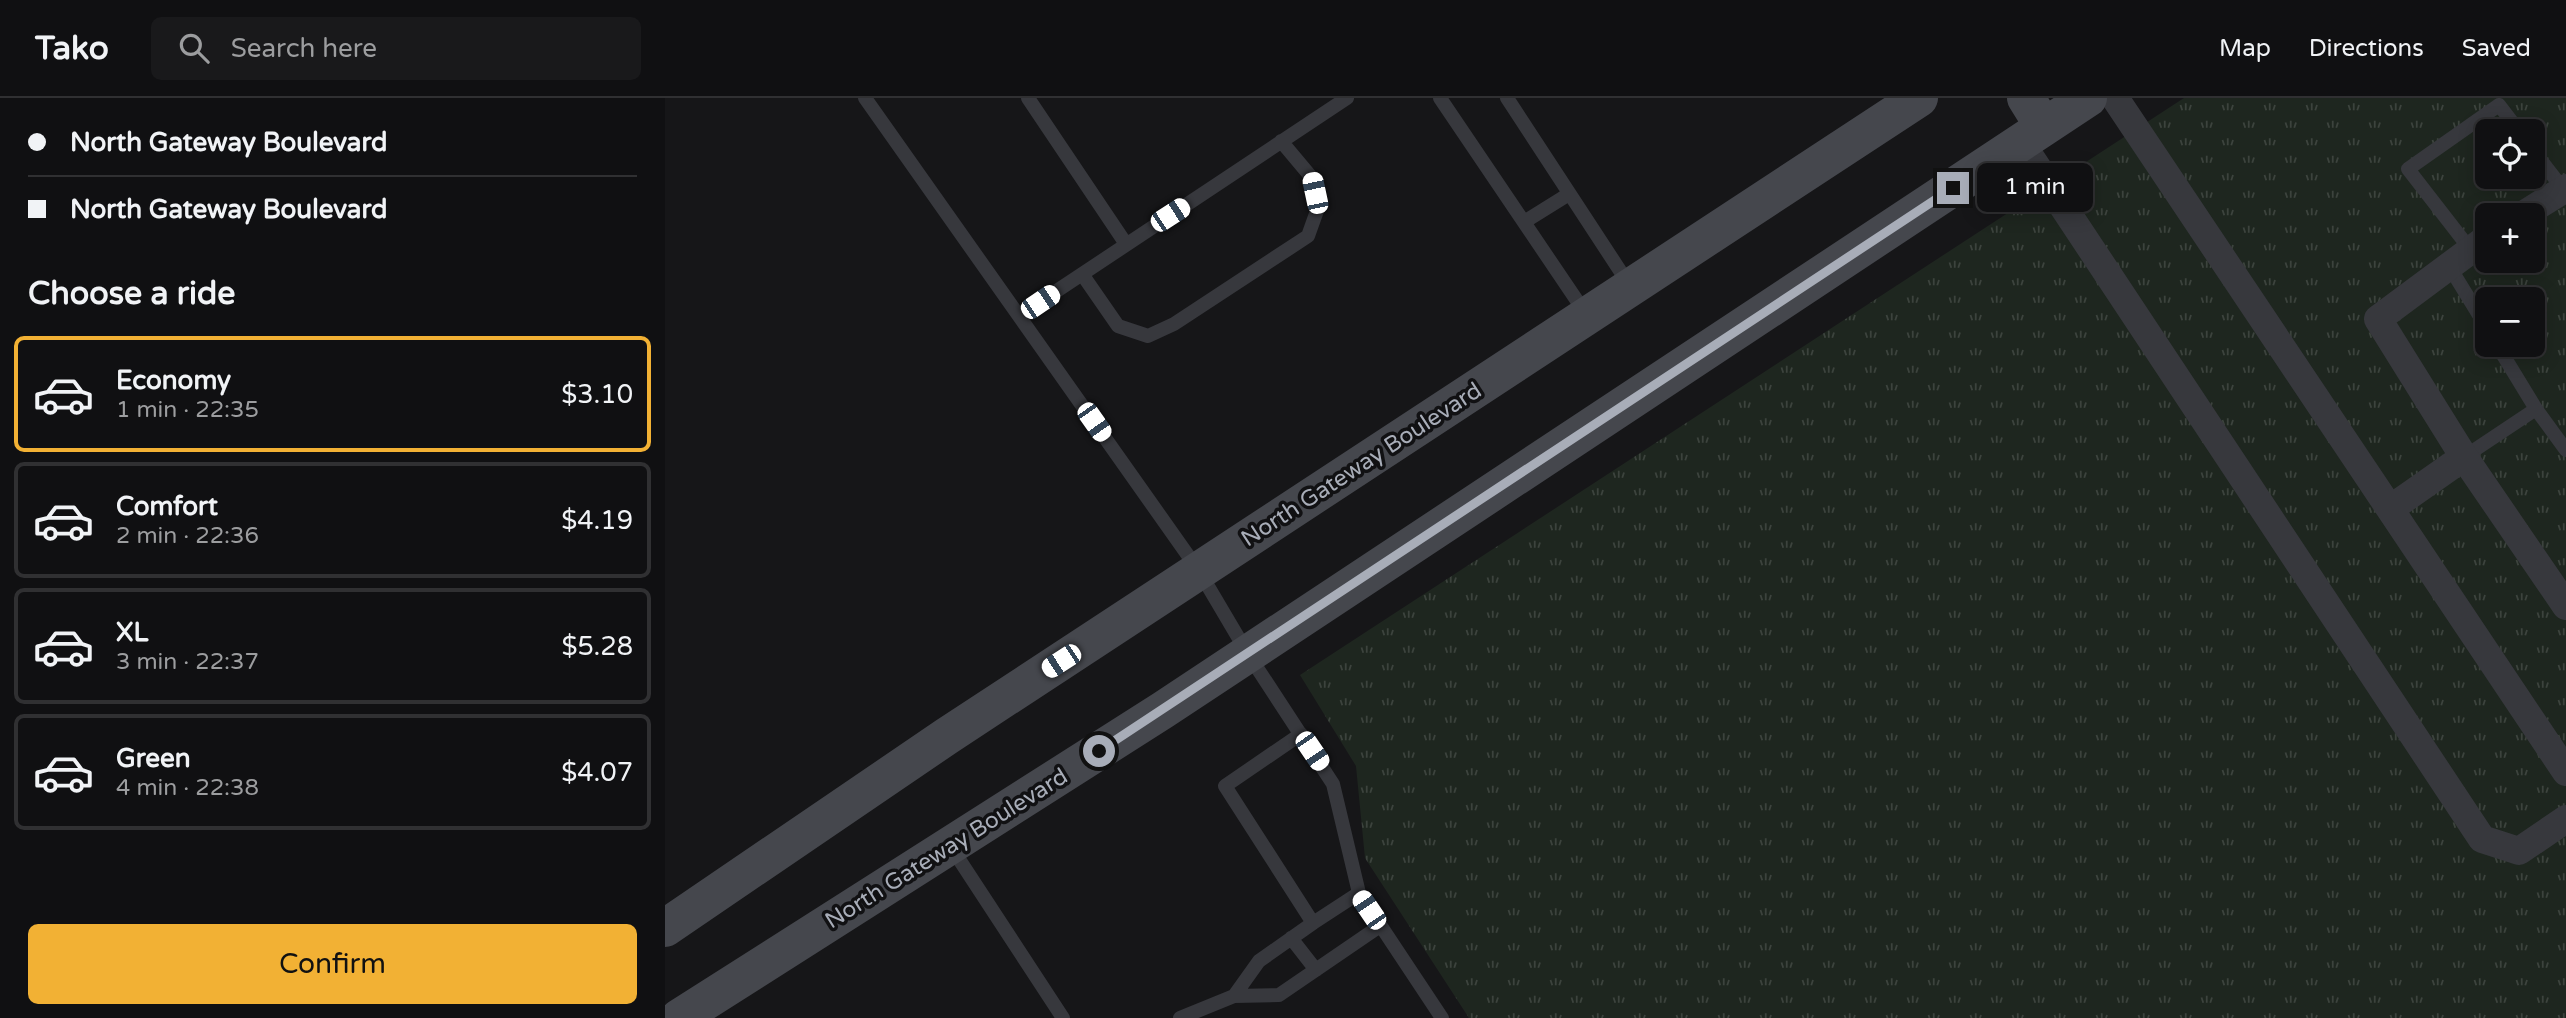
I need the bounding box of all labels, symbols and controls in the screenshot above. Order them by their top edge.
search box [151,17,641,80]
text: Tako [35,29,109,68]
icon: search [175,29,213,67]
text: Search here [231,33,377,64]
text: Map [2219,34,2271,63]
text: Directions [2309,34,2424,63]
text: Saved [2462,34,2531,63]
map controls [2475,119,2545,357]
button: locate [2475,119,2545,189]
text: North Gateway Boulevard [70,127,387,158]
callout: 1 min [1977,164,2093,212]
car [1301,170,1330,216]
route end [1937,172,1969,204]
text: 1 min [2004,173,2066,201]
text: North Gateway Boulevard [70,194,387,225]
car [1147,195,1194,235]
button: + [2475,203,2545,273]
text: Choose a ride [28,275,235,313]
car [1017,282,1064,322]
button: − [2475,287,2545,357]
icon: car [32,363,95,426]
text: Economy [116,365,231,396]
street label: North Gateway Boulevard [1236,377,1487,553]
text: $3.10 [561,379,633,410]
text: 1 min · 22:35 [116,396,259,424]
car [1074,399,1115,445]
icon: car [32,489,95,552]
text: Comfort [116,491,218,522]
text: $4.19 [561,505,633,536]
text: 2 min · 22:36 [116,522,259,550]
icon: car [32,615,95,678]
text: XL [116,617,148,648]
text: $5.28 [561,631,633,662]
car [1038,641,1085,681]
text: 3 min · 22:37 [116,648,259,676]
car [1292,728,1333,774]
route start [1083,735,1115,767]
icon: car [32,741,95,804]
text: Green [116,743,191,774]
text: $4.07 [561,757,633,788]
street label: North Gateway Boulevard [820,763,1073,935]
text: 4 min · 22:38 [116,774,259,802]
car [1349,887,1390,933]
button: Confirm [28,924,637,1004]

